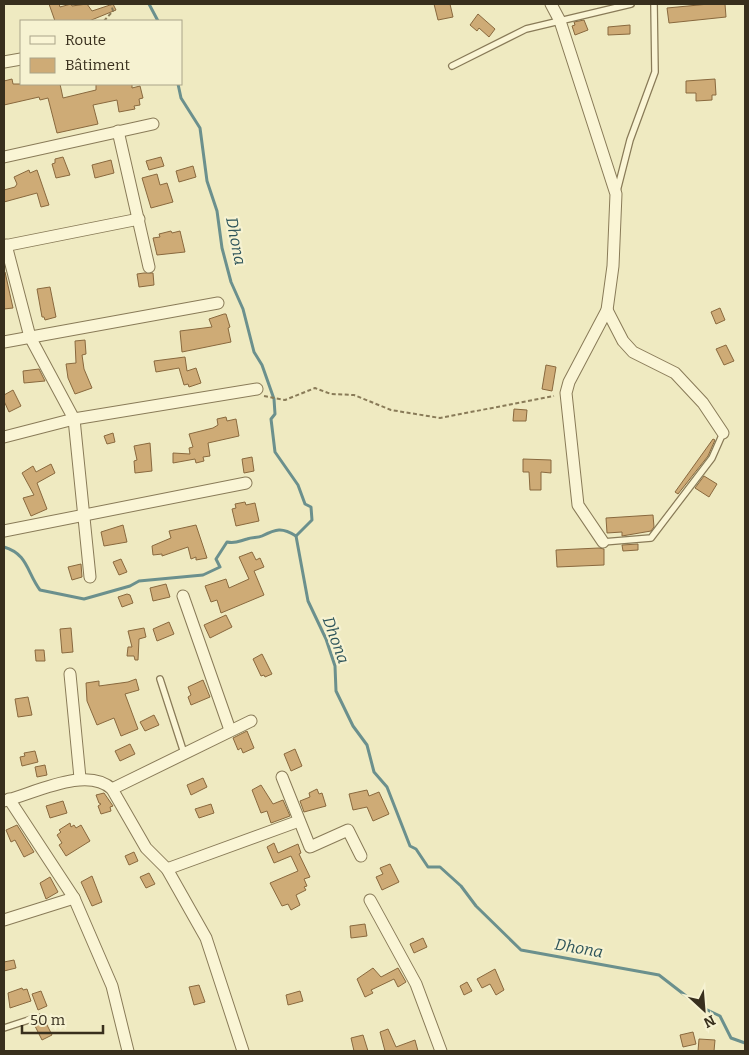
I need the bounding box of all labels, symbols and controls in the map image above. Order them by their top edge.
legend [20,20,182,85]
text: Route [65,31,106,49]
text: Bâtiment [65,56,130,74]
water label: Dhona [222,215,250,267]
water label: Dhona [319,614,353,666]
water label: Dhona [553,934,605,962]
north arrow [679,985,729,1035]
scale bar [22,1002,104,1034]
text: 50 m [30,1011,66,1029]
text: N [701,1011,718,1031]

